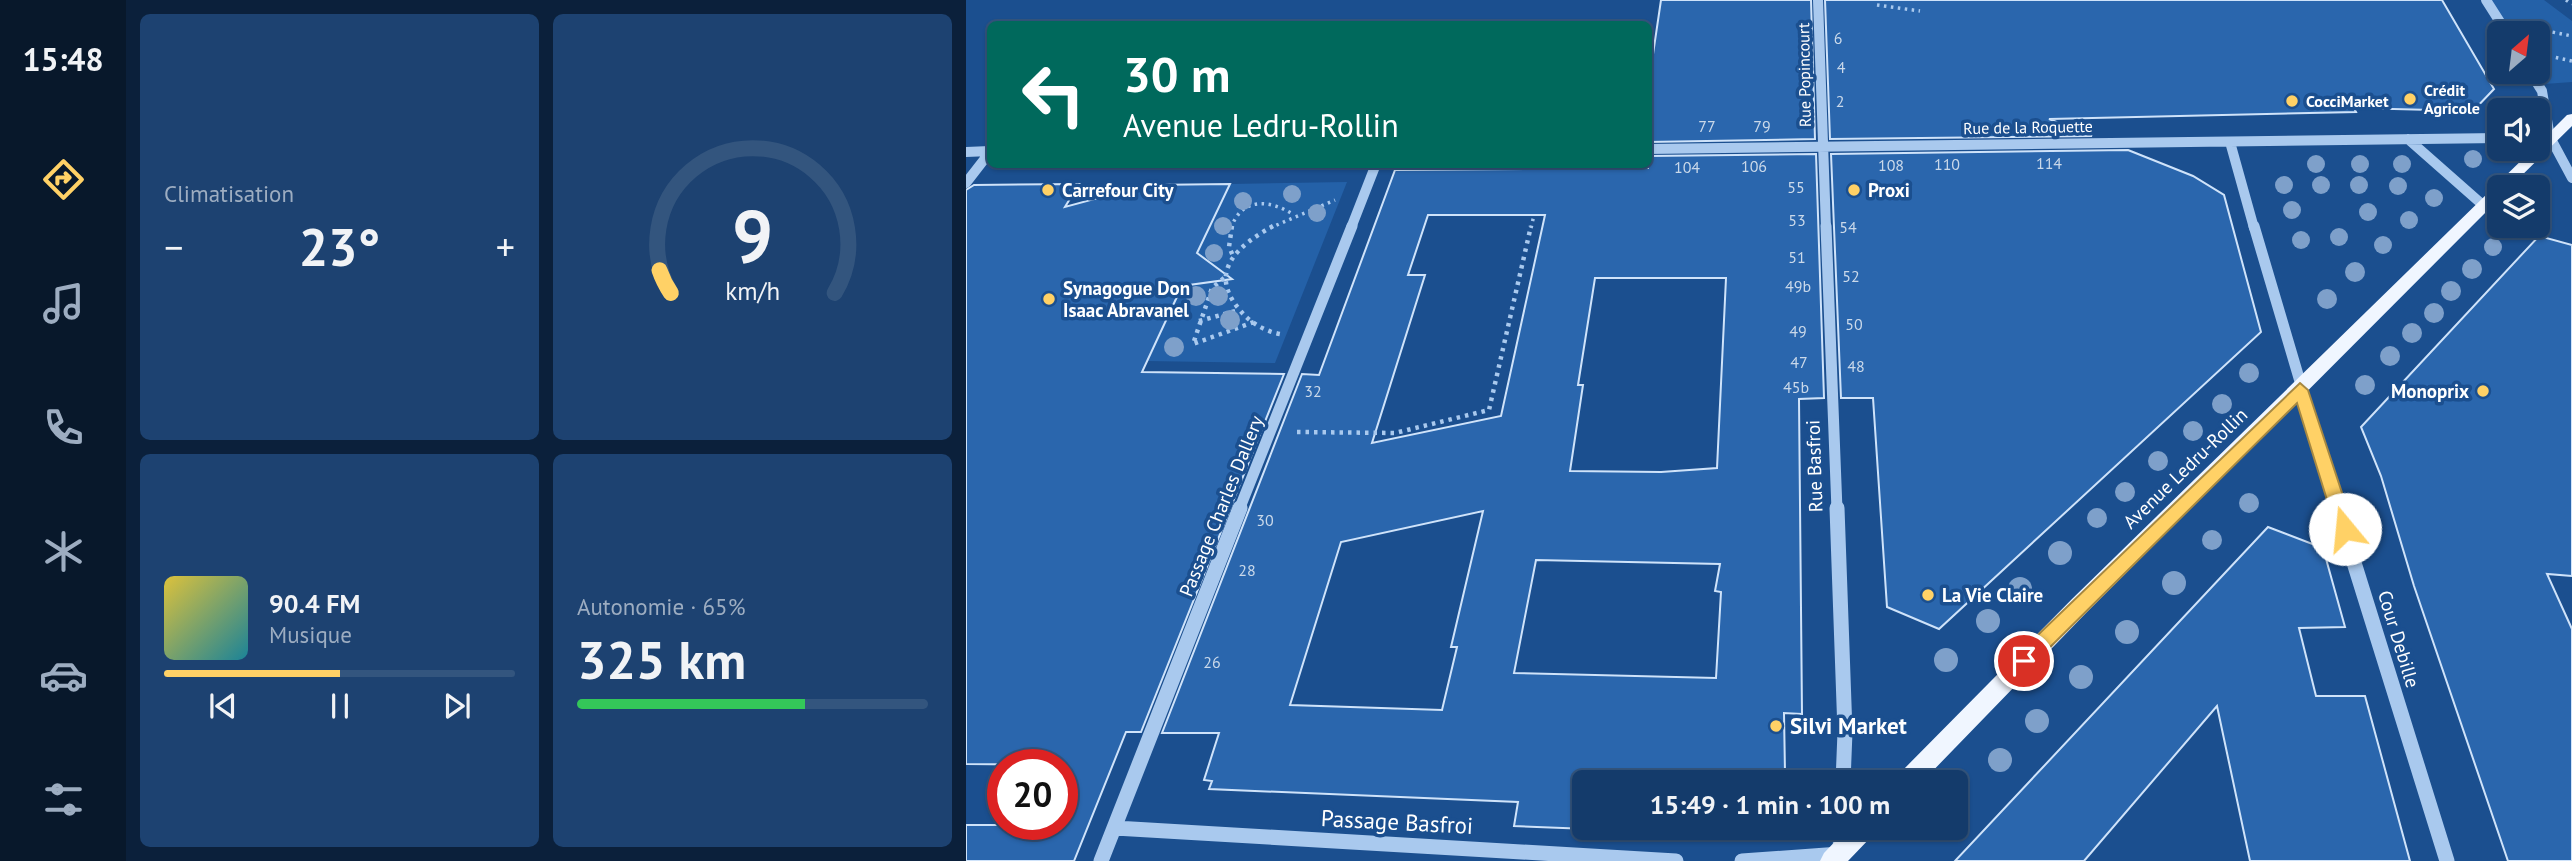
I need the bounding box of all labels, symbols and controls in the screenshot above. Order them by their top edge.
north arrow [2487,21,2550,84]
map controls [2487,21,2550,238]
street label: Rue Popincourt [1793,22,1815,127]
house number: 6 [1834,28,1842,48]
text: 15:48 [22,38,104,80]
text: 30 m [1123,42,1230,106]
icon: left [1008,49,1099,140]
house number: 4 [1837,57,1846,77]
place label: Crédit Agricole [2424,80,2480,118]
house number: 2 [1836,91,1844,111]
place label: CocciMarket [2306,91,2389,111]
marker: Crédit Agricole [2402,91,2418,107]
marker: CocciMarket [2284,93,2300,109]
button: sound [2487,98,2550,161]
text: Avenue Ledru-Rollin [1123,104,1399,146]
house number: 77 [1698,116,1716,136]
house number: 79 [1753,116,1771,136]
street label: Rue de la Roquette [1963,116,2093,138]
house number: 114 [2036,153,2062,173]
house number: 110 [1934,154,1960,174]
icon: directions [39,155,88,204]
house number: 108 [1878,155,1904,175]
house number: 106 [1741,156,1767,176]
house number: 104 [1674,157,1700,177]
button: layers [2487,175,2550,238]
house number: 55 [1787,177,1805,197]
place label: Carrefour City [1062,178,1174,202]
place label: Proxi [1868,178,1910,202]
text: Climatisation [164,179,294,208]
marker: Carrefour City [1040,182,1056,198]
marker: Proxi [1846,182,1862,198]
text: 9 [732,189,773,283]
house number: 53 [1788,210,1806,230]
text: 23° [299,213,380,280]
house number: 54 [1839,217,1857,237]
text: − [164,222,183,271]
text: + [496,222,515,271]
house number: 51 [1788,247,1806,267]
house number: 52 [1842,266,1860,286]
text: km/h [725,275,780,307]
place label: Synagogue Don Isaac Abravanel [1063,276,1190,322]
house number: 49b [1785,276,1811,296]
icon: music [39,279,88,328]
marker: Synagogue Don Isaac Abravanel [1041,291,1057,307]
house number: 50 [1845,314,1863,334]
house number: 49 [1789,321,1807,341]
house number: 47 [1790,352,1808,372]
house number: 48 [1847,356,1865,376]
house number: 45b [1783,377,1809,397]
place label: Monoprix [2391,379,2469,403]
house number: 32 [1304,381,1322,401]
marker: Monoprix [2475,383,2491,399]
icon: phone [39,403,88,452]
street label: Avenue Ledru-Rollin [2118,403,2252,533]
street label: Passage Charles Dallery [1174,412,1268,600]
street label: Rue Basfroi [1800,419,1828,513]
position arrow [2308,492,2382,566]
house number: 30 [1256,510,1274,530]
icon: climate [39,527,88,576]
house number: 28 [1238,560,1256,580]
place label: La Vie Claire [1942,583,2043,607]
text: 90.4 FM [269,587,360,620]
marker: La Vie Claire [1920,587,1936,603]
street label: Cour Debille [2373,588,2425,690]
text: Autonomie · 65% [577,592,745,621]
text: Musique [269,620,352,649]
text: 325 km [577,626,746,693]
pin [1994,631,2054,691]
icon: arrive [2005,642,2043,680]
icon: car [39,651,88,700]
house number: 26 [1203,652,1221,672]
icon: previous [204,687,242,725]
icon: pause [321,687,359,725]
icon: next [438,687,476,725]
place label: Silvi Market [1790,711,1907,740]
marker: Silvi Market [1768,718,1784,734]
speed limit sign: 20 [987,749,1078,840]
icon: filters [39,775,88,824]
text: 15:49 · 1 min · 100 m [1650,788,1890,821]
street label: Passage Basfroi [1320,803,1474,840]

